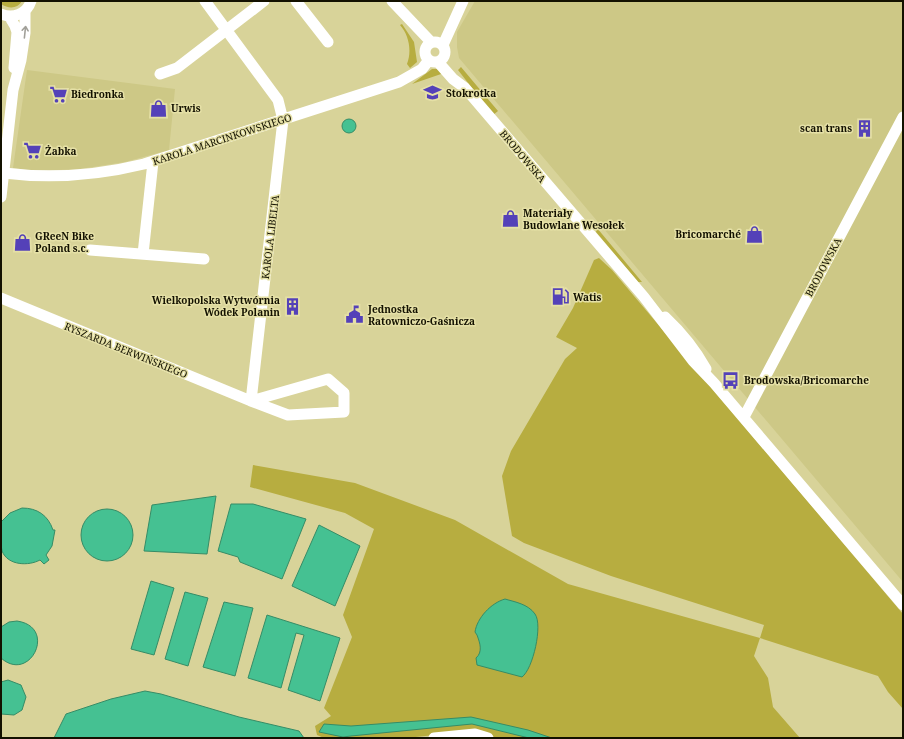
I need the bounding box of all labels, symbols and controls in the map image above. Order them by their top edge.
one-way arrow [21,26,29,39]
school or university icon: Stokrotka [423,83,443,103]
supermarket icon: Biedronka [48,84,68,104]
place label: Stokrotka [446,86,496,100]
place label: Biedronka [71,87,124,101]
shop icon: Urwis [148,98,168,118]
place label: Urwis [171,101,201,115]
street label: KAROLA MARCINKOWSKIEGO [151,110,293,168]
building icon: scan trans [855,118,875,138]
place label: scan trans [800,121,852,135]
street label: BRODOWSKA [497,127,550,186]
supermarket icon: Żabka [22,141,42,161]
place label: Żabka [45,144,77,158]
street label: KAROLA LIBELTA [258,193,282,280]
place label: Materiały Budowlane Wesołek [523,206,625,232]
shop icon: Materiały Budowlane Wesołek [500,209,520,229]
shop icon: Bricomarché [744,224,764,244]
place label: Bricomarché [675,227,741,241]
place label: GReeN Bike Poland s.c. [35,229,94,255]
shop icon: GReeN Bike Poland s.c. [12,232,32,252]
street label: BRODOWSKA [802,234,845,299]
fuel station icon: Watis [550,287,570,307]
place label: Watis [573,290,602,304]
place label: Wielkopolska Wytwórnia Wódek Polanin [152,293,280,319]
building icon: Wielkopolska Wytwórnia Wódek Polanin [283,296,303,316]
place label: Jednostka Ratowniczo-Gaśnicza [367,302,475,328]
public building icon: Jednostka Ratowniczo-Gaśnicza [345,305,365,325]
street label: RYSZARDA BERWIŃSKIEGO [62,319,190,381]
bus stop icon: Brodowska/Bricomarche [721,370,741,390]
place label: Brodowska/Bricomarche [744,373,869,387]

